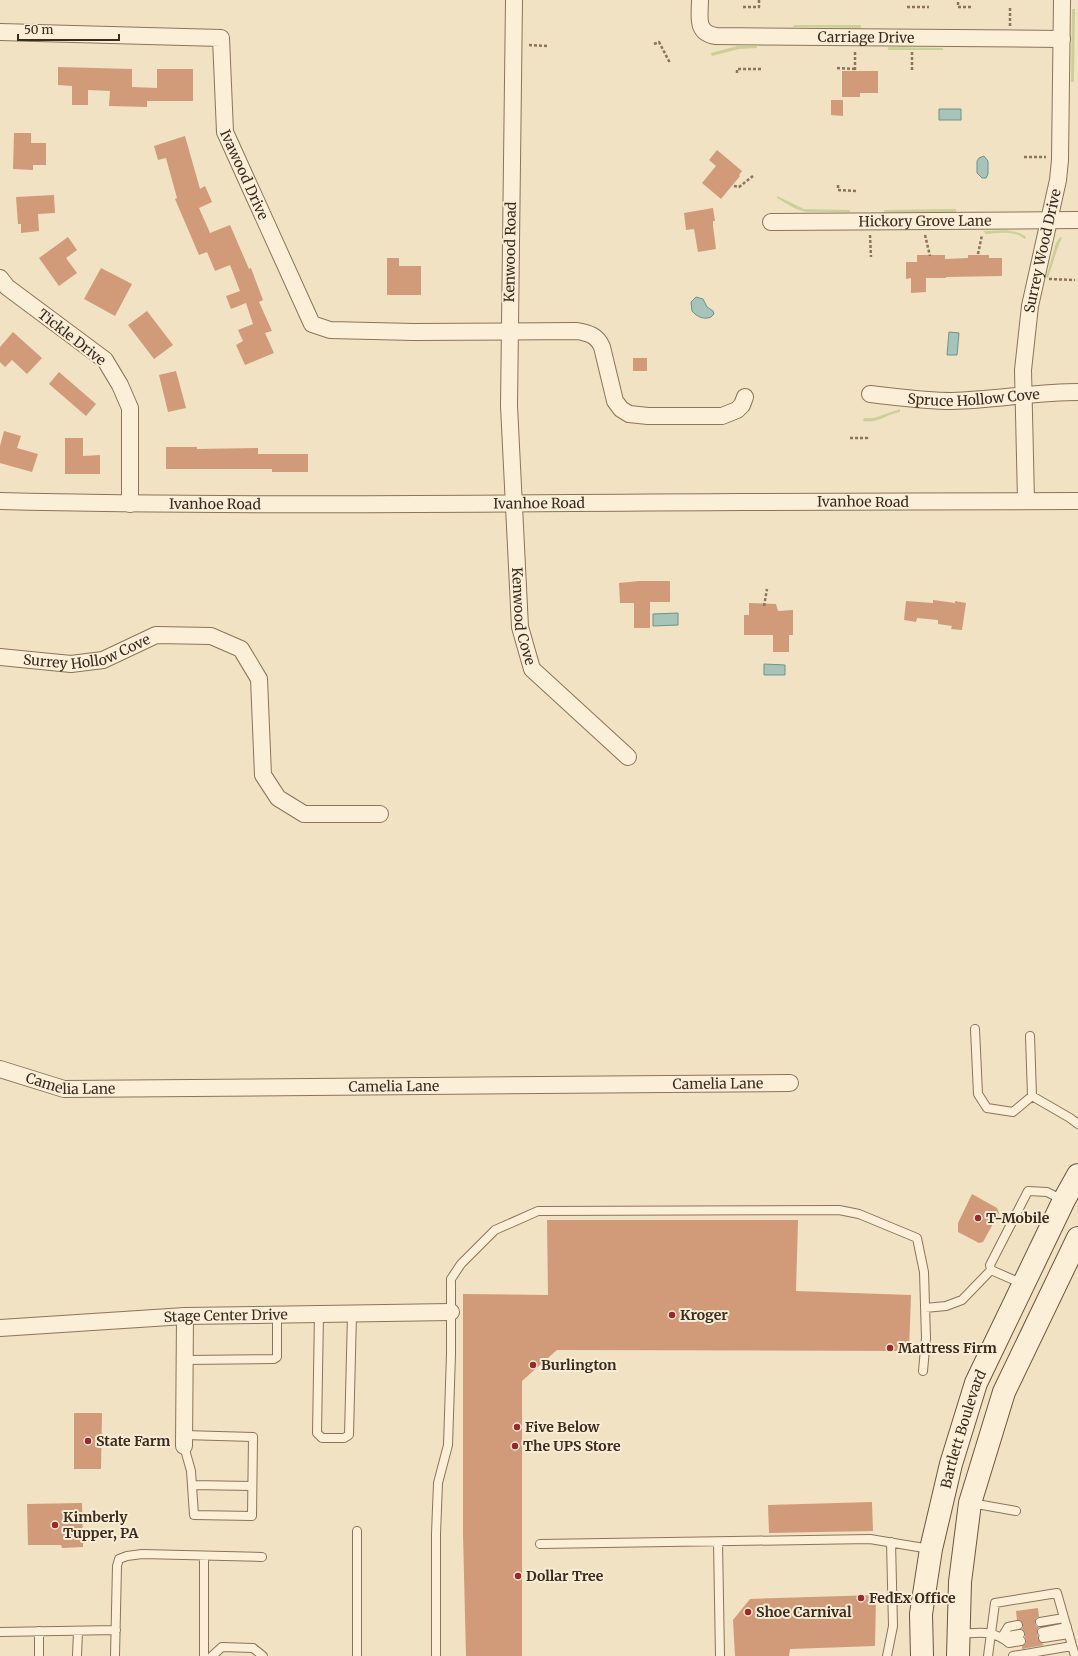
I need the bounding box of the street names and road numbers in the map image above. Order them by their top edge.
street label: Carriage Drive [817,28,914,47]
street label: Ivawood Drive [216,127,273,223]
street label: Surrey Wood Drive [1020,187,1065,314]
street label: Kenwood Road [500,201,520,302]
street label: Hickory Grove Lane [858,212,992,230]
street label: Tickle Drive [34,305,110,369]
street label: Spruce Hollow Cove [907,385,1040,410]
street label: Ivanhoe Road [817,493,909,511]
street label: Ivanhoe Road [493,494,586,513]
street label: Ivanhoe Road [169,495,261,513]
street label: Kenwood Cove [508,567,539,667]
street label: Surrey Hollow Cove [22,630,153,673]
street label: Camelia Lane [24,1069,115,1098]
street label: Camelia Lane [672,1074,763,1093]
street label: Camelia Lane [348,1077,439,1096]
street label: Stage Center Drive [163,1305,288,1326]
street label: Bartlett Boulevard [937,1366,990,1490]

